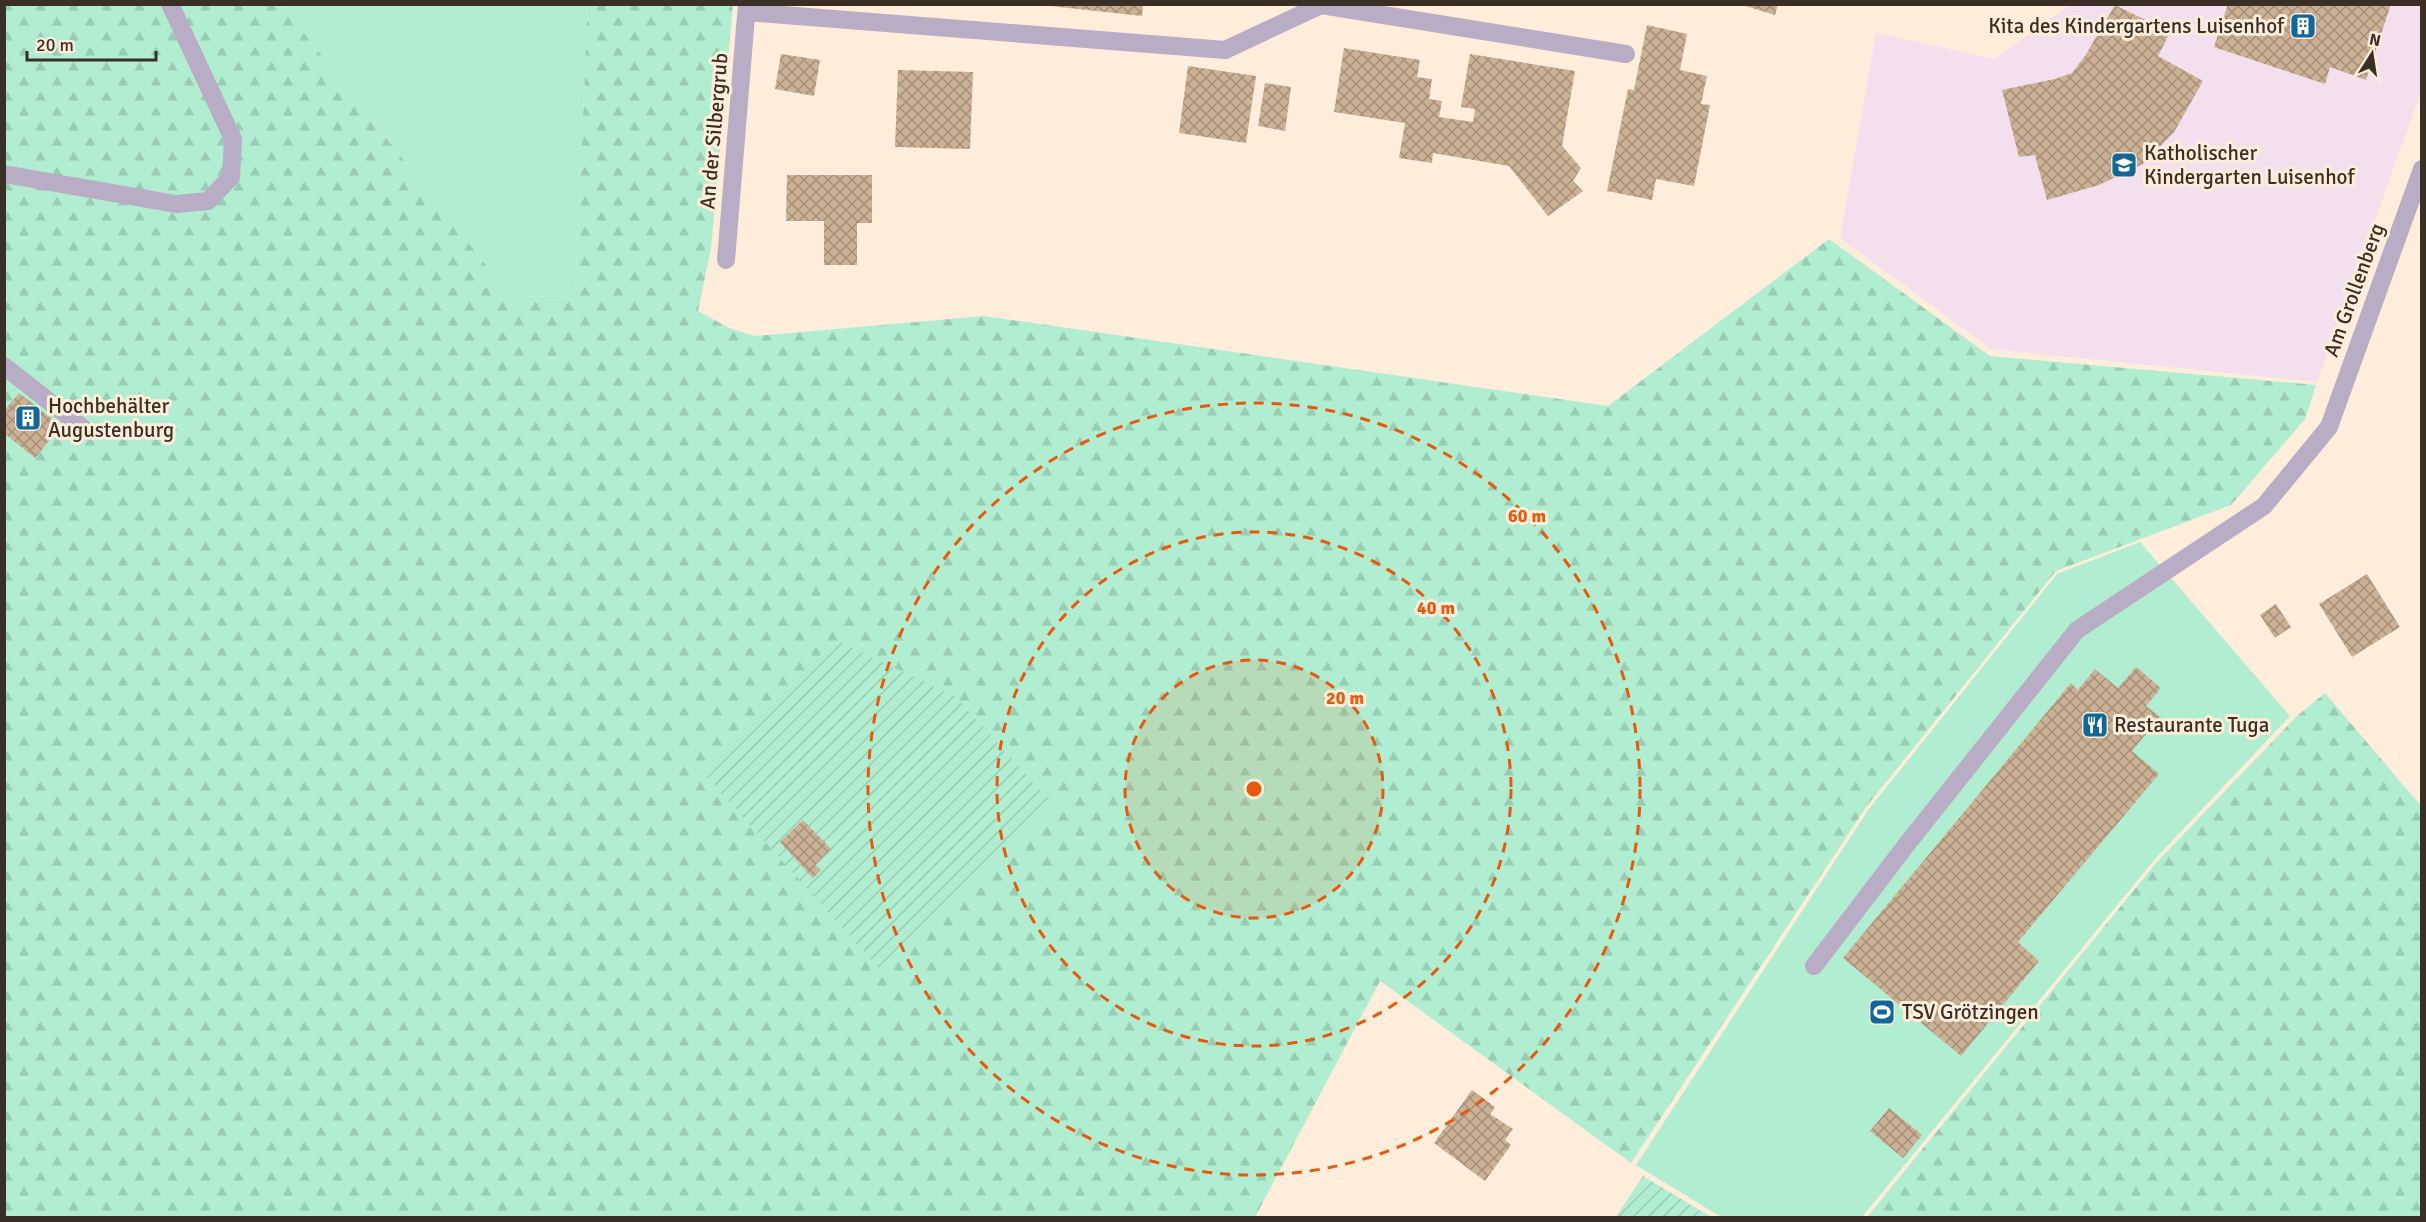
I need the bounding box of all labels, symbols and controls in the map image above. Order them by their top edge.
building icon: Kita des Kindergartens Luisenhof [2288,11,2318,41]
place label: Kita des Kindergartens Luisenhof [1988,13,2285,39]
scale bar [27,24,156,62]
north arrow [2342,24,2402,84]
text: N [2367,29,2382,51]
text: 20 m [36,34,74,56]
street label: An der Silbergrub [694,52,734,210]
place label: Katholischer Kindergarten Luisenhof [2144,140,2355,190]
school or university icon: Katholischer Kindergarten Luisenhof [2109,150,2139,180]
street label: Am Grollenberg [2318,220,2390,360]
place label: Hochbehälter Augustenburg [48,393,174,443]
building icon: Hochbehälter Augustenburg [13,403,43,433]
text: 60 m [1508,505,1546,527]
text: 40 m [1417,597,1455,619]
text: 20 m [1326,687,1364,709]
restaurant icon: Restaurante Tuga [2080,710,2110,740]
place label: Restaurante Tuga [2114,712,2269,738]
centre of rings [1244,779,1264,799]
sports icon: TSV Grötzingen [1867,997,1897,1027]
place label: TSV Grötzingen [1902,999,2039,1025]

